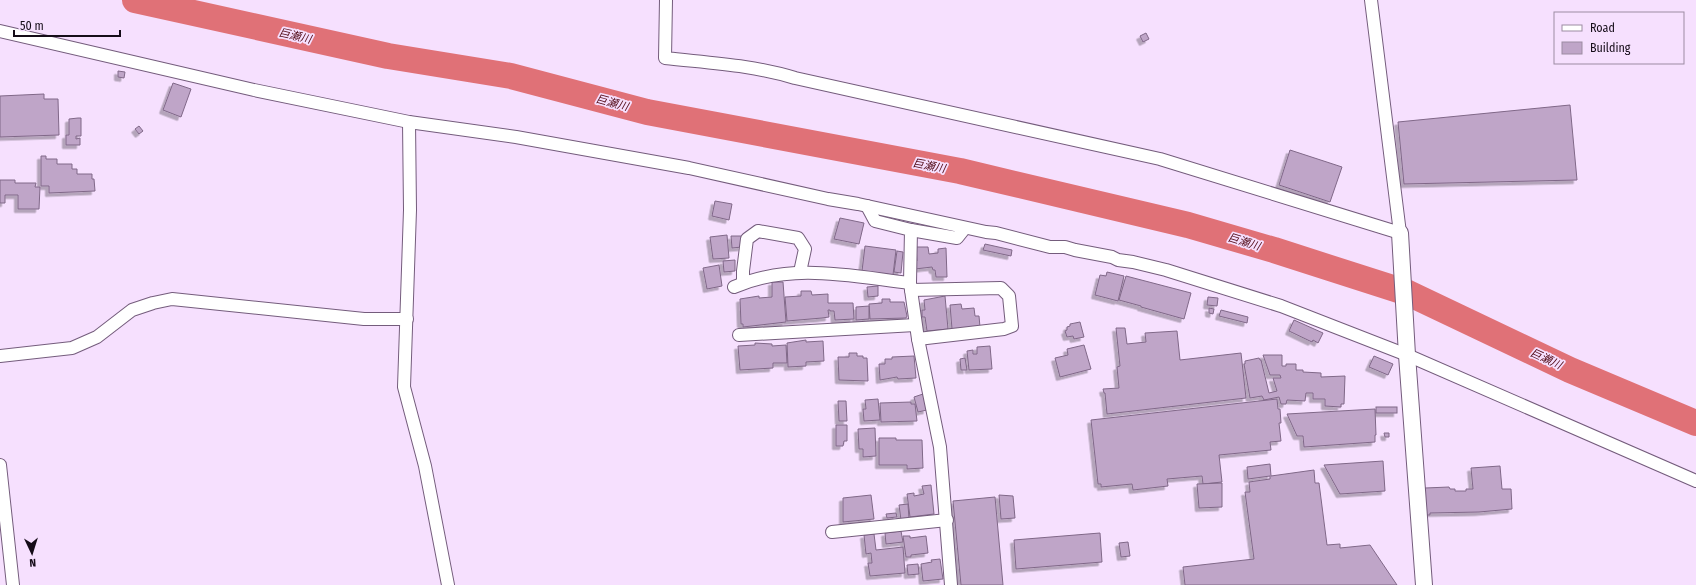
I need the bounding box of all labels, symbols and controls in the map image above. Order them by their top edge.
scale bar [14,12,120,38]
legend [1554,12,1684,64]
text: 50 m [20,19,44,33]
text: Road [1590,21,1615,35]
water label: 巨瀬川 [277,26,314,46]
text: Building [1590,41,1631,55]
water label: 巨瀬川 [594,92,631,114]
water label: 巨瀬川 [912,156,947,176]
water label: 巨瀬川 [1226,231,1263,253]
water label: 巨瀬川 [1528,346,1565,372]
north arrow [12,533,52,573]
text: N [29,556,36,569]

